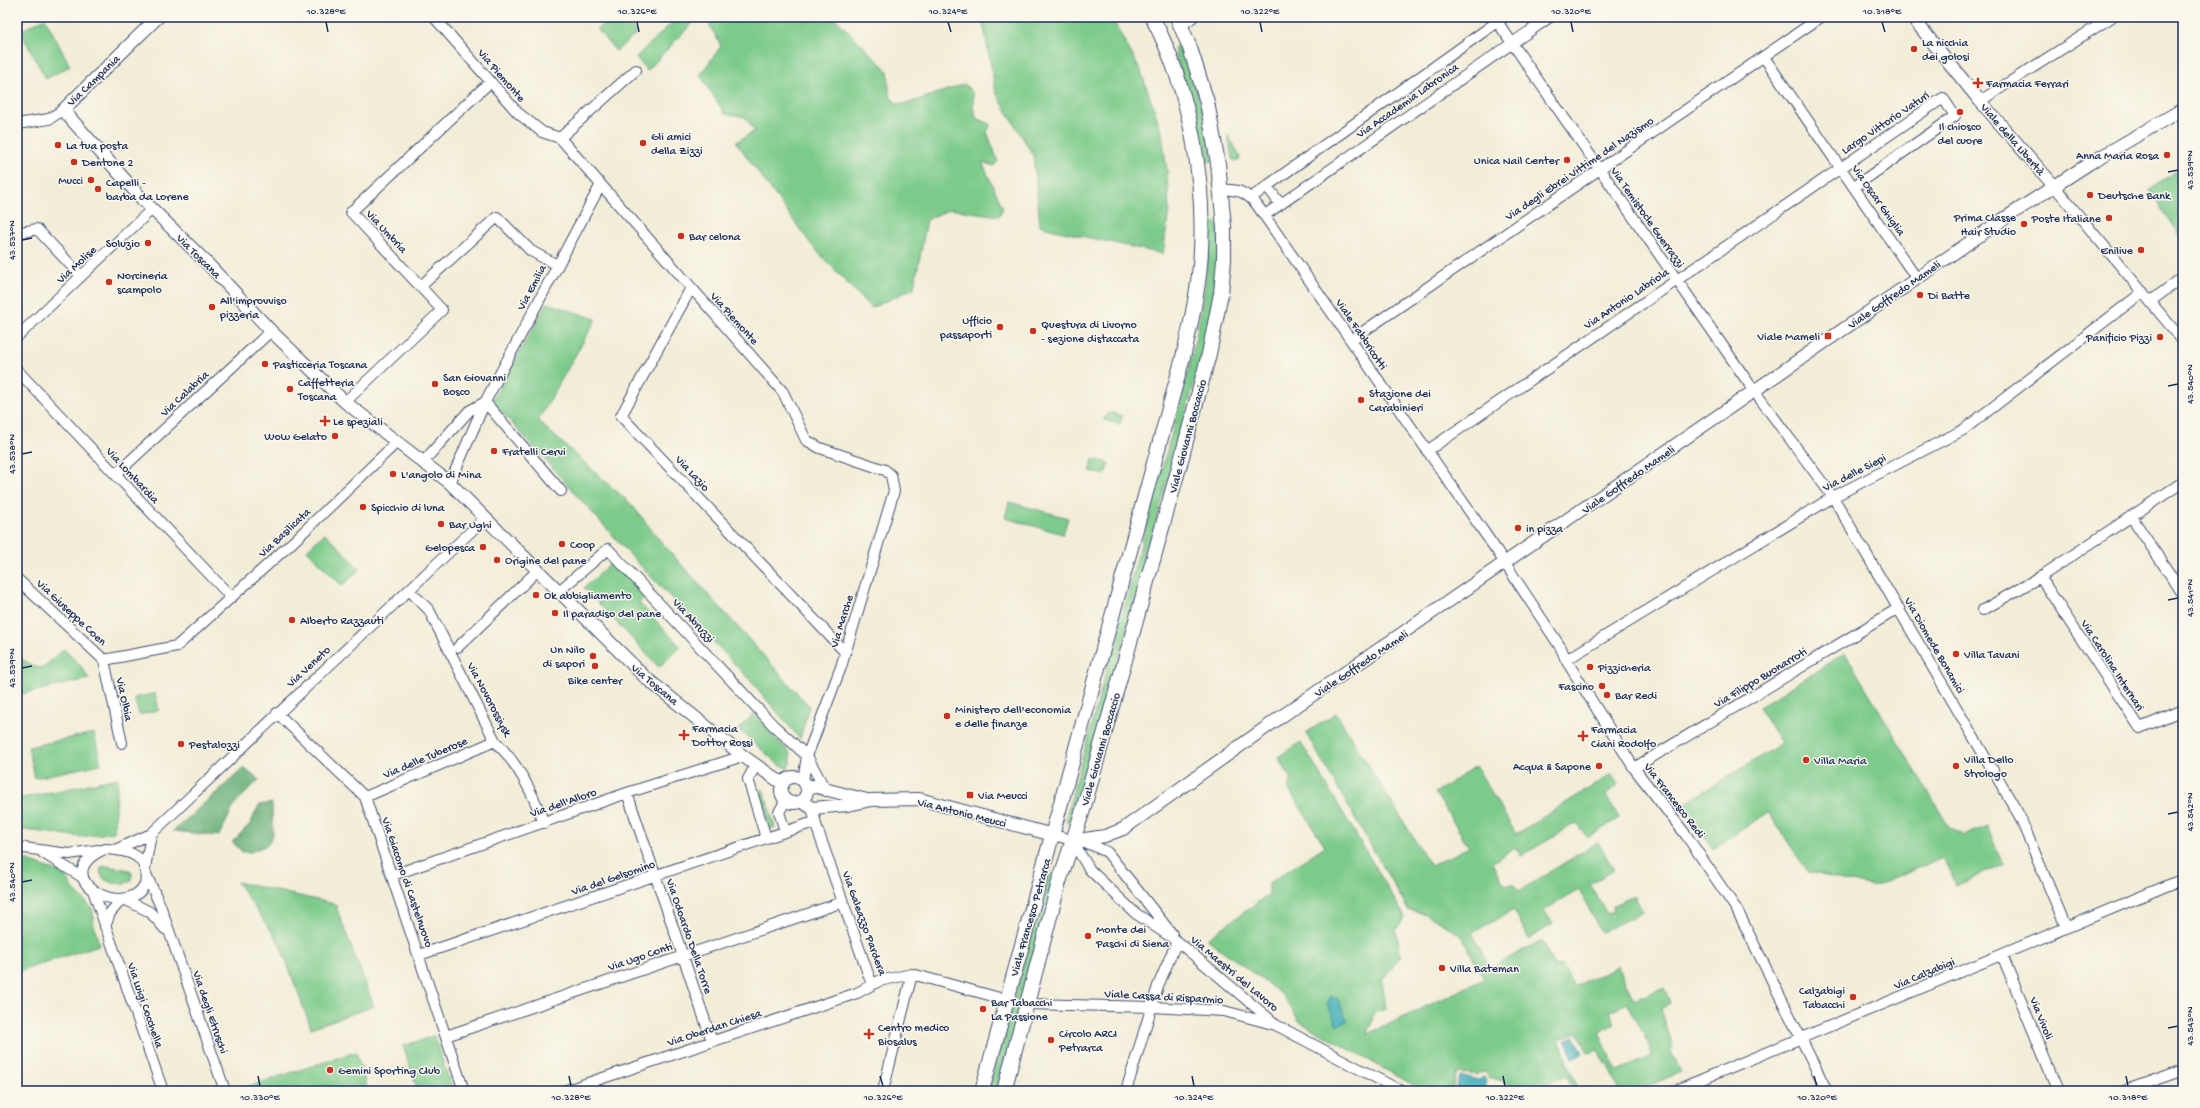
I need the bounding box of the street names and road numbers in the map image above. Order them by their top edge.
street label: Via Piemonte [473,46,528,106]
street label: Via Campania [64,53,124,111]
street label: Via Accademia Labronica [1354,61,1462,143]
street label: Largo Vittorio Vaturi [1839,89,1933,158]
street label: Viale della Libertà [1976,101,2047,179]
street label: Via degli Ebrei Vittime del Nazismo [1502,115,1657,225]
street label: Via Oscar Ghiglia [1847,162,1907,240]
street label: Via Temistocle Guerrazzi [1606,164,1687,272]
street label: Via Umbria [361,207,409,257]
street label: Via Toscana [172,232,223,283]
street label: Via Molise [54,243,101,288]
street label: Viale Goffredo Mameli [1845,258,1945,334]
street label: Via Emilia [515,263,551,314]
street label: Via Antonio Labriola [1581,266,1673,334]
street label: Via Piemonte [706,289,761,349]
street label: Viale Fabbricotti [1331,296,1389,374]
street label: Via Calabria [158,368,213,421]
street label: Viale Giovanni Boccaccio [1167,378,1211,496]
street label: Viale Goffredo Mameli [1579,443,1679,519]
street label: Via Lombardia [101,445,161,508]
street label: Via delle Siepi [1820,452,1889,496]
street label: Via Lazio [671,453,712,495]
street label: Via Basilicata [256,506,315,562]
street label: Via Giuseppe Coen [32,577,109,650]
street label: Via Marche [828,593,858,651]
street label: Via Diomede Bonamici [1900,595,1967,697]
street label: Via Abruzzi [668,596,717,647]
street label: Via Carolina Internari [2076,617,2146,715]
street label: Viale Goffredo Mameli [1312,628,1412,702]
street label: Via Veneto [284,644,334,692]
street label: Via Filippo Buonarroti [1711,645,1811,713]
street label: Via Novorossiysk [462,660,514,741]
street label: Via Toscana [627,661,680,709]
street label: Via Olbia [111,675,135,723]
street label: Viale Giovanni Boccaccio [1079,691,1125,809]
street label: Via delle Tuberose [381,734,471,783]
street label: Via Francesco Redi [1639,760,1707,842]
street label: Via dell'Alloro [528,786,599,822]
street label: Via Antonio Meucci [915,796,1008,832]
street label: Via Giacomo di Castelnuovo [377,815,435,949]
street label: Viale Francesco Petrarca [1008,857,1056,979]
street label: Via del Gelsomino [569,858,657,900]
street label: Via Galeazzo Pardera [837,869,889,978]
street label: Via Odoardo Della Torre [662,876,715,997]
street label: Via Maestri del Lavoro [1186,933,1281,1015]
street label: Via Ugo Conti [605,940,675,976]
street label: Via Calzabigi [1891,956,1958,994]
street label: Via Luigi Cocchella [123,960,165,1050]
street label: Via degli Etruschi [188,968,230,1056]
street label: Viale Cassa di Risparmio [1103,988,1224,1008]
street label: Via Vivoli [2025,994,2055,1043]
street label: Via Oberdan Chiesa [665,1007,764,1051]

